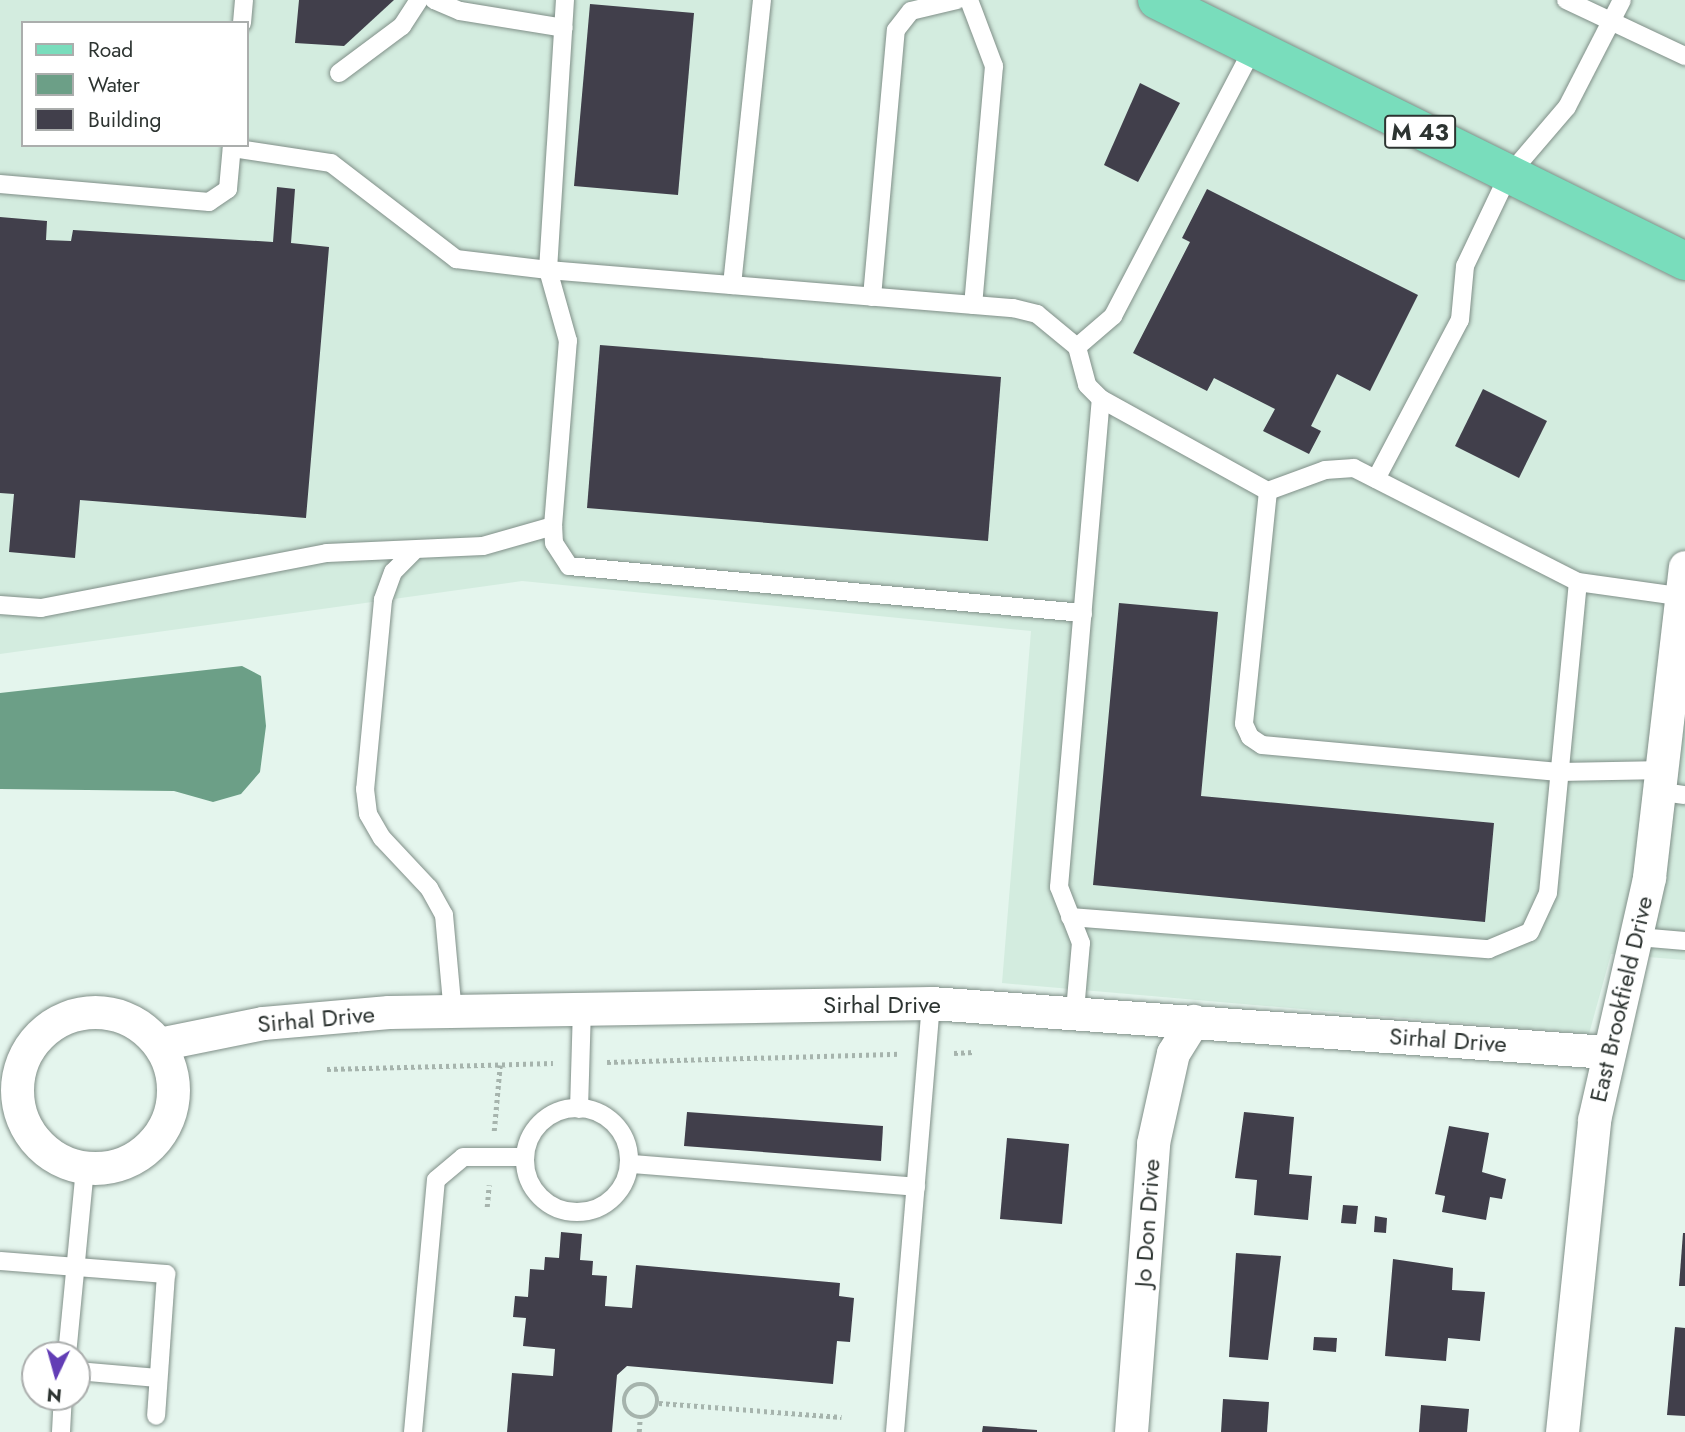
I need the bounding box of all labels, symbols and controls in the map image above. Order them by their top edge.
legend [21,21,248,147]
text: Road [88,35,133,65]
text: Water [88,70,140,100]
text: Building [88,105,161,135]
road number: M 43 [1383,113,1457,152]
street label: East Brookfield Drive [1583,893,1659,1105]
street label: Sirhal Drive [823,991,941,1019]
street label: Sirhal Drive [256,1000,376,1038]
street label: Sirhal Drive [1388,1022,1508,1058]
street label: Jo Don Drive [1128,1158,1166,1288]
north arrow [21,1341,91,1411]
text: N [46,1381,63,1410]

